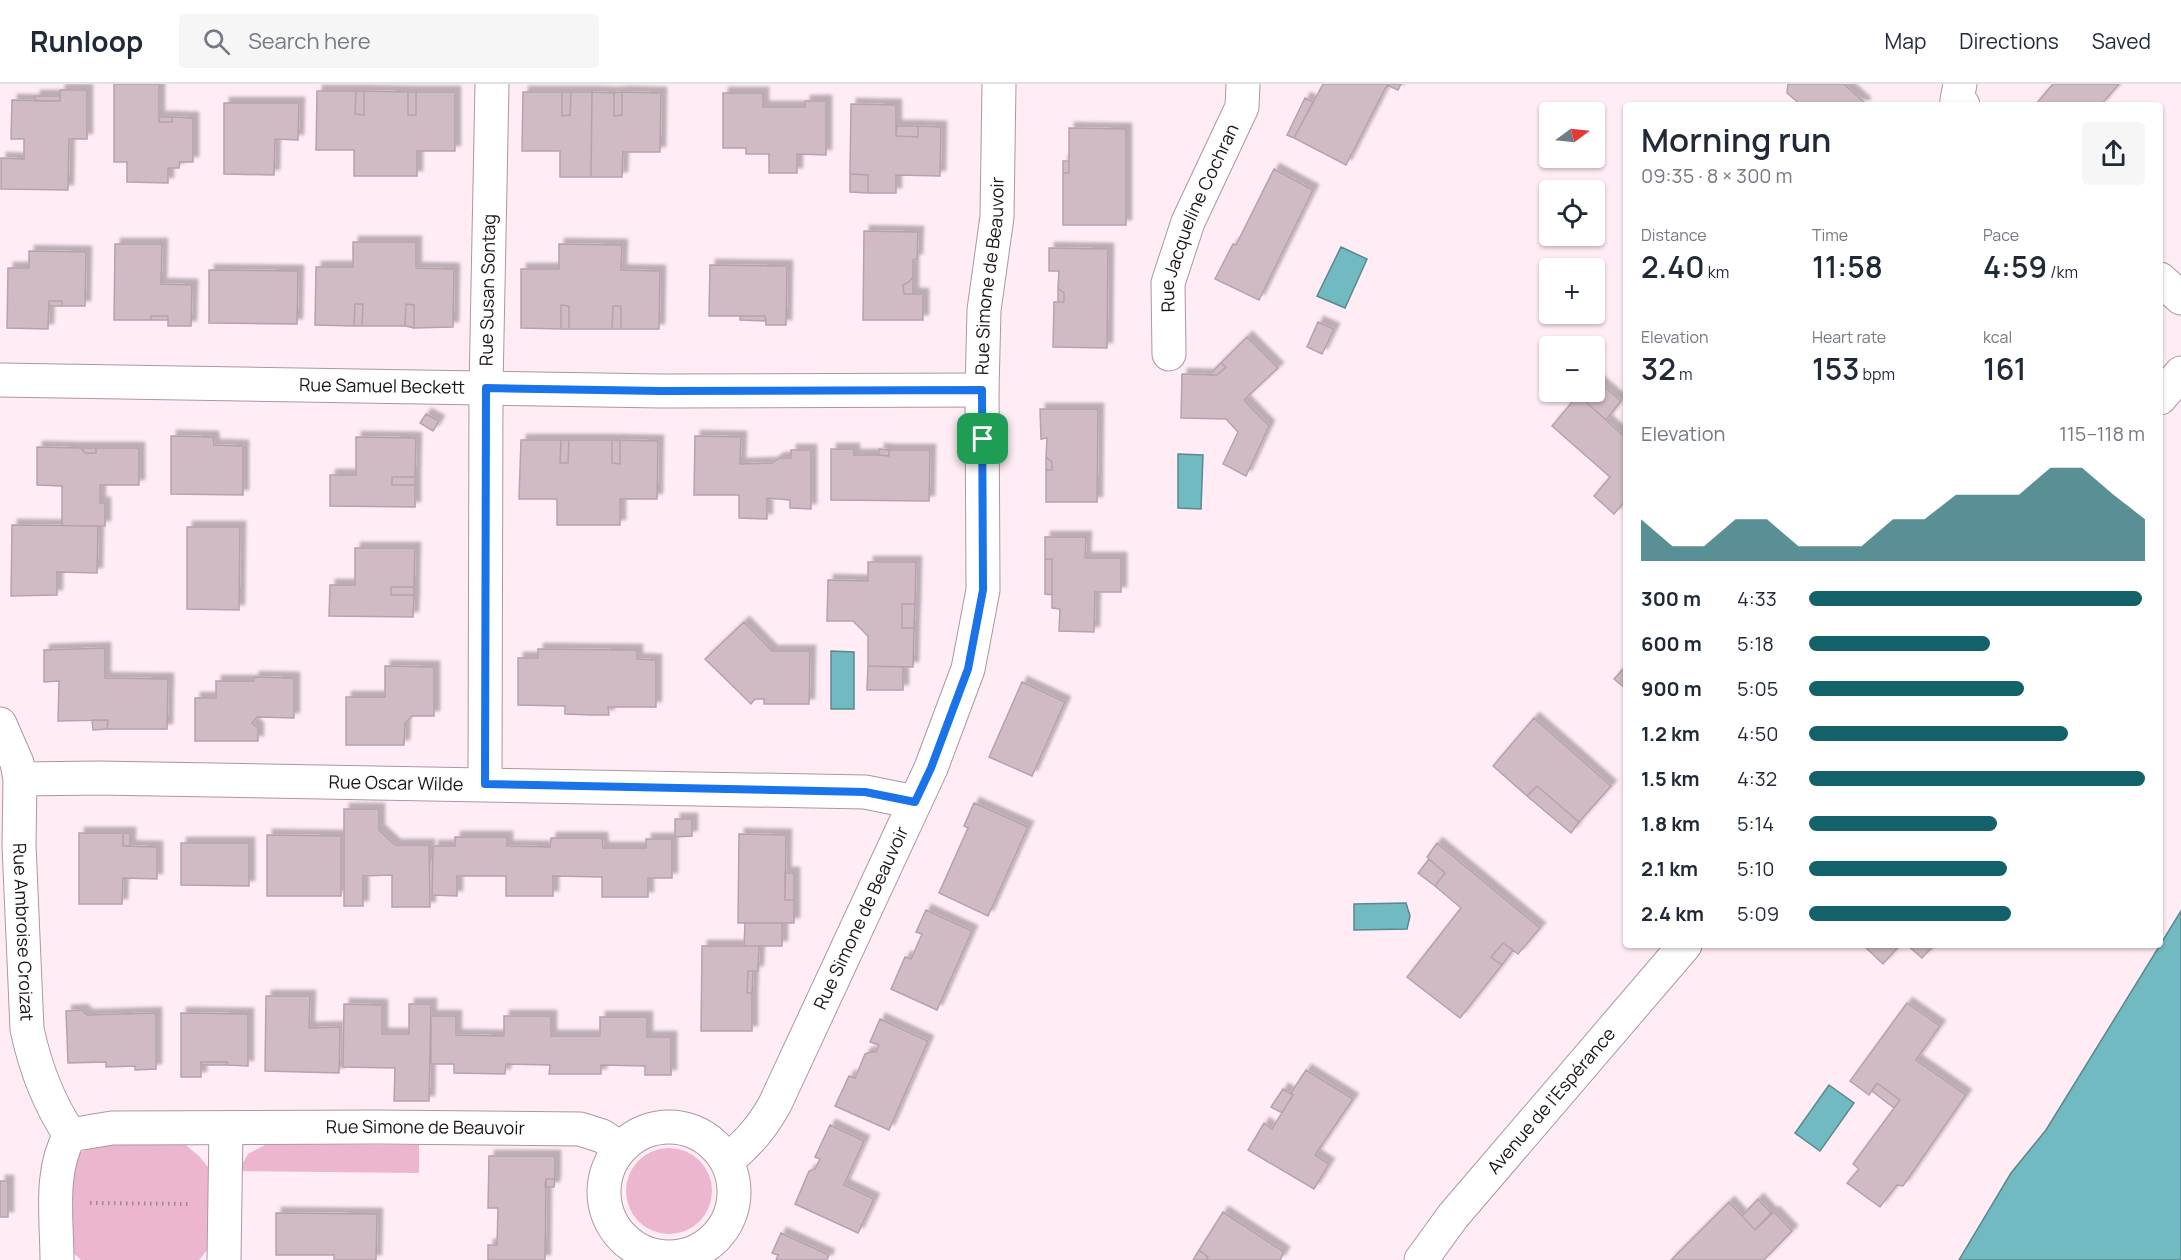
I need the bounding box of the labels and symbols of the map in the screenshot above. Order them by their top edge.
north arrow [1539,102,1605,168]
street label: Rue Jacqueline Cochran [1155,119,1243,313]
street label: Rue Simone de Beauvoir [969,176,1009,375]
street label: Rue Susan Sontag [473,214,500,366]
street label: Rue Samuel Beckett [299,372,465,399]
pin [957,413,1008,464]
street label: Rue Oscar Wilde [328,769,464,796]
street label: Rue Simone de Beauvoir [808,822,913,1013]
street label: Rue Ambroise Croizat [8,842,40,1022]
street label: Avenue de l'Espérance [1481,1022,1620,1178]
street label: Rue Simone de Beauvoir [326,1114,526,1139]

